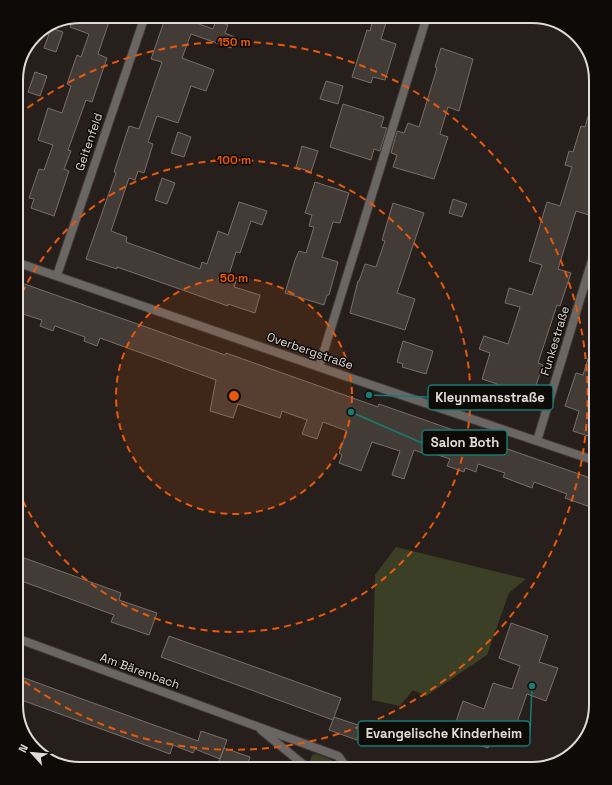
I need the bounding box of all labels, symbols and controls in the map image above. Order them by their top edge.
text: 150 m [217,34,251,50]
street label: Geitenfeld [72,111,106,173]
text: 100 m [217,152,251,168]
text: 50 m [220,270,248,286]
street label: Funkestraße [537,304,573,378]
street label: Overbergstraße [265,329,355,373]
callout: Kleynmansstraße [428,385,553,410]
centre of rings [227,389,241,403]
text: Kleynmansstraße [435,389,545,406]
callout: Salon Both [422,430,507,455]
text: Salon Both [431,434,499,451]
street label: Am Bärenbach [98,649,182,693]
callout: Evangelische Kinderheim [358,721,530,746]
text: Evangelische Kinderheim [366,725,522,742]
north arrow [12,733,52,773]
text: N [15,742,31,755]

